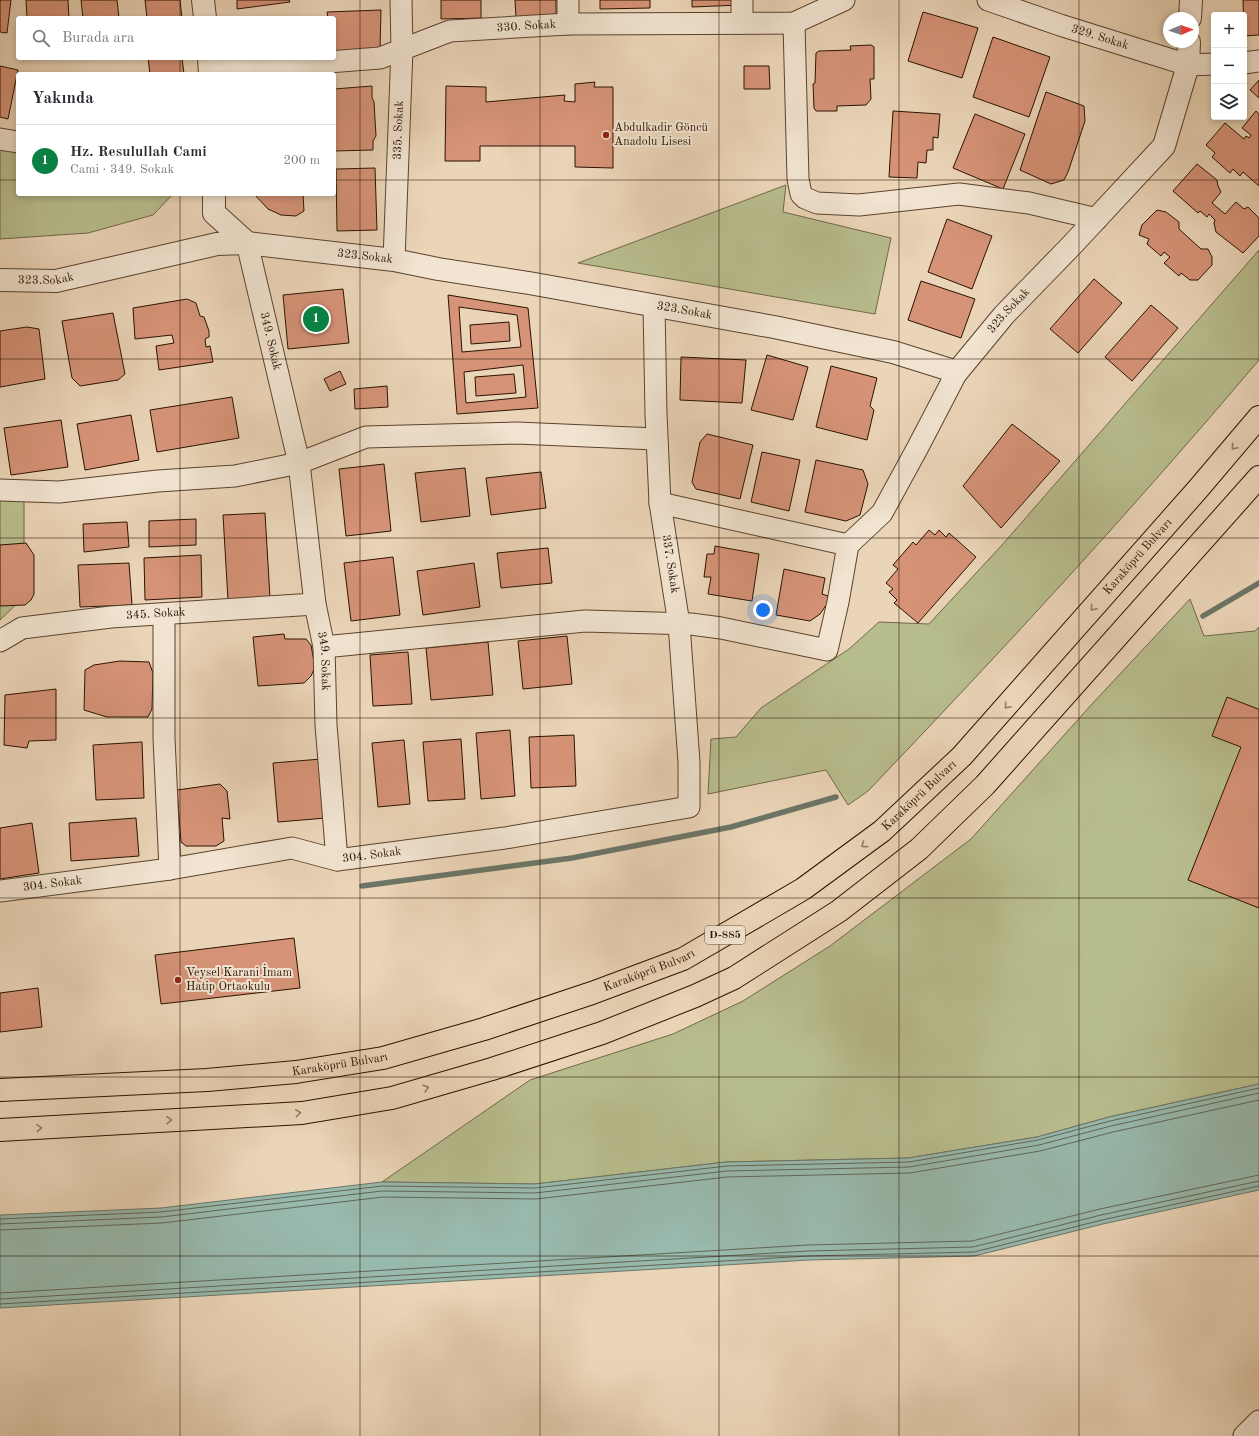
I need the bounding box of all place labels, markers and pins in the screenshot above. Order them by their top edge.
place label: Abdulkadir Göncü Anadolu Lisesi [614,122,708,148]
marker: Abdulkadir Göncü Anadolu Lisesi [601,130,611,140]
pin: 1 [303,304,329,334]
place label: Veysel Karani İmam Hatip Ortaokulu [186,963,292,993]
marker: Veysel Karani İmam Hatip Ortaokulu [173,975,183,985]

